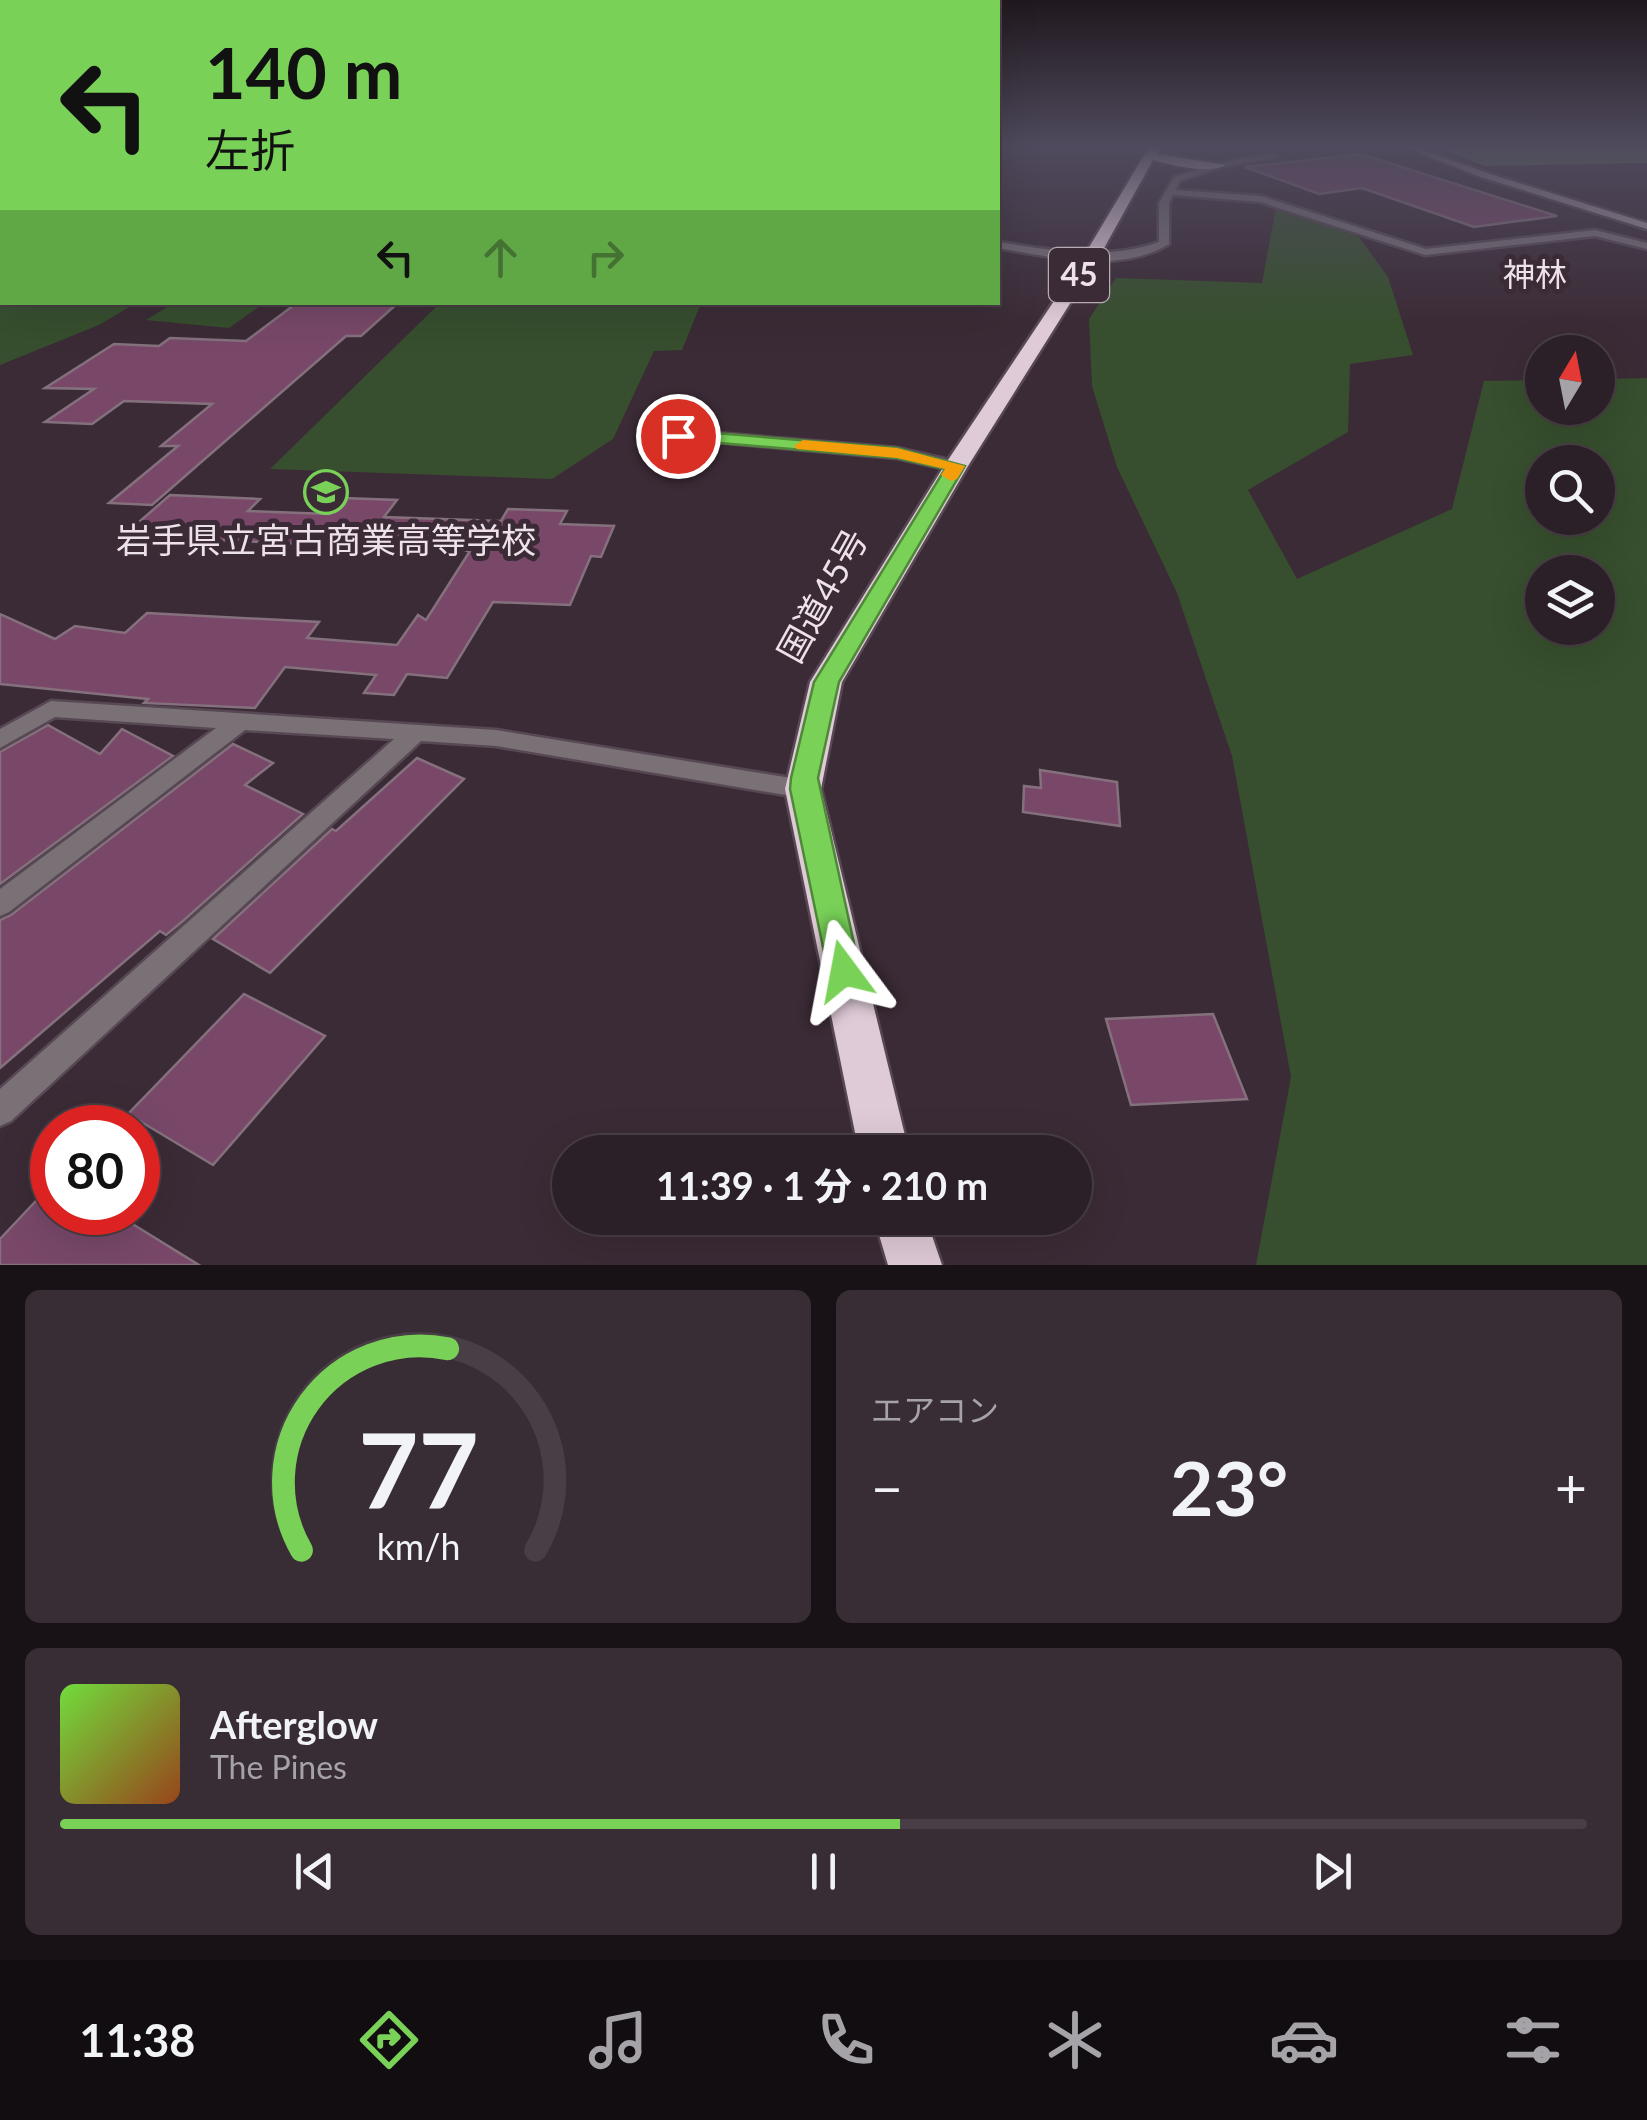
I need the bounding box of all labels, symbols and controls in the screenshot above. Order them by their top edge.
text: 140 m [205,30,402,114]
icon: left [40,40,170,170]
text: 左折 [205,123,295,177]
icon: left [368,230,423,285]
icon: ahead [473,230,528,285]
icon: right [578,230,633,285]
road number: 45 [1049,248,1109,302]
district label: 神林 [1503,254,1567,293]
north arrow [1525,335,1615,425]
map controls [1525,335,1615,645]
pin [636,394,721,479]
icon: arrive [651,409,706,464]
button: search [1525,445,1615,535]
school or university icon: 岩手県立宮古商業高等学校 [303,469,349,515]
place label: 岩手県立宮古商業高等学校 [116,518,536,560]
street label: 国道45号 [768,521,875,669]
button: layers [1525,555,1615,645]
position arrow [792,919,896,1023]
speed limit sign: 80 [30,1105,160,1235]
text: 11:39 · 1 分 · 210 m [656,1162,988,1208]
text: エアコン [871,1390,999,1429]
text: 77 [358,1405,478,1530]
text: 23° [1170,1442,1288,1532]
text: − [871,1454,903,1520]
text: + [1555,1454,1587,1520]
text: km/h [376,1525,460,1568]
text: Afterglow [210,1701,378,1747]
text: The Pines [210,1747,347,1786]
icon: previous [287,1844,342,1899]
icon: pause [796,1844,851,1899]
icon: next [1305,1844,1360,1899]
icon: directions [354,2005,424,2075]
icon: music [583,2005,653,2075]
icon: phone [811,2005,881,2075]
icon: climate [1040,2005,1110,2075]
icon: car [1269,2005,1339,2075]
icon: filters [1498,2005,1568,2075]
text: 11:38 [79,2013,195,2067]

